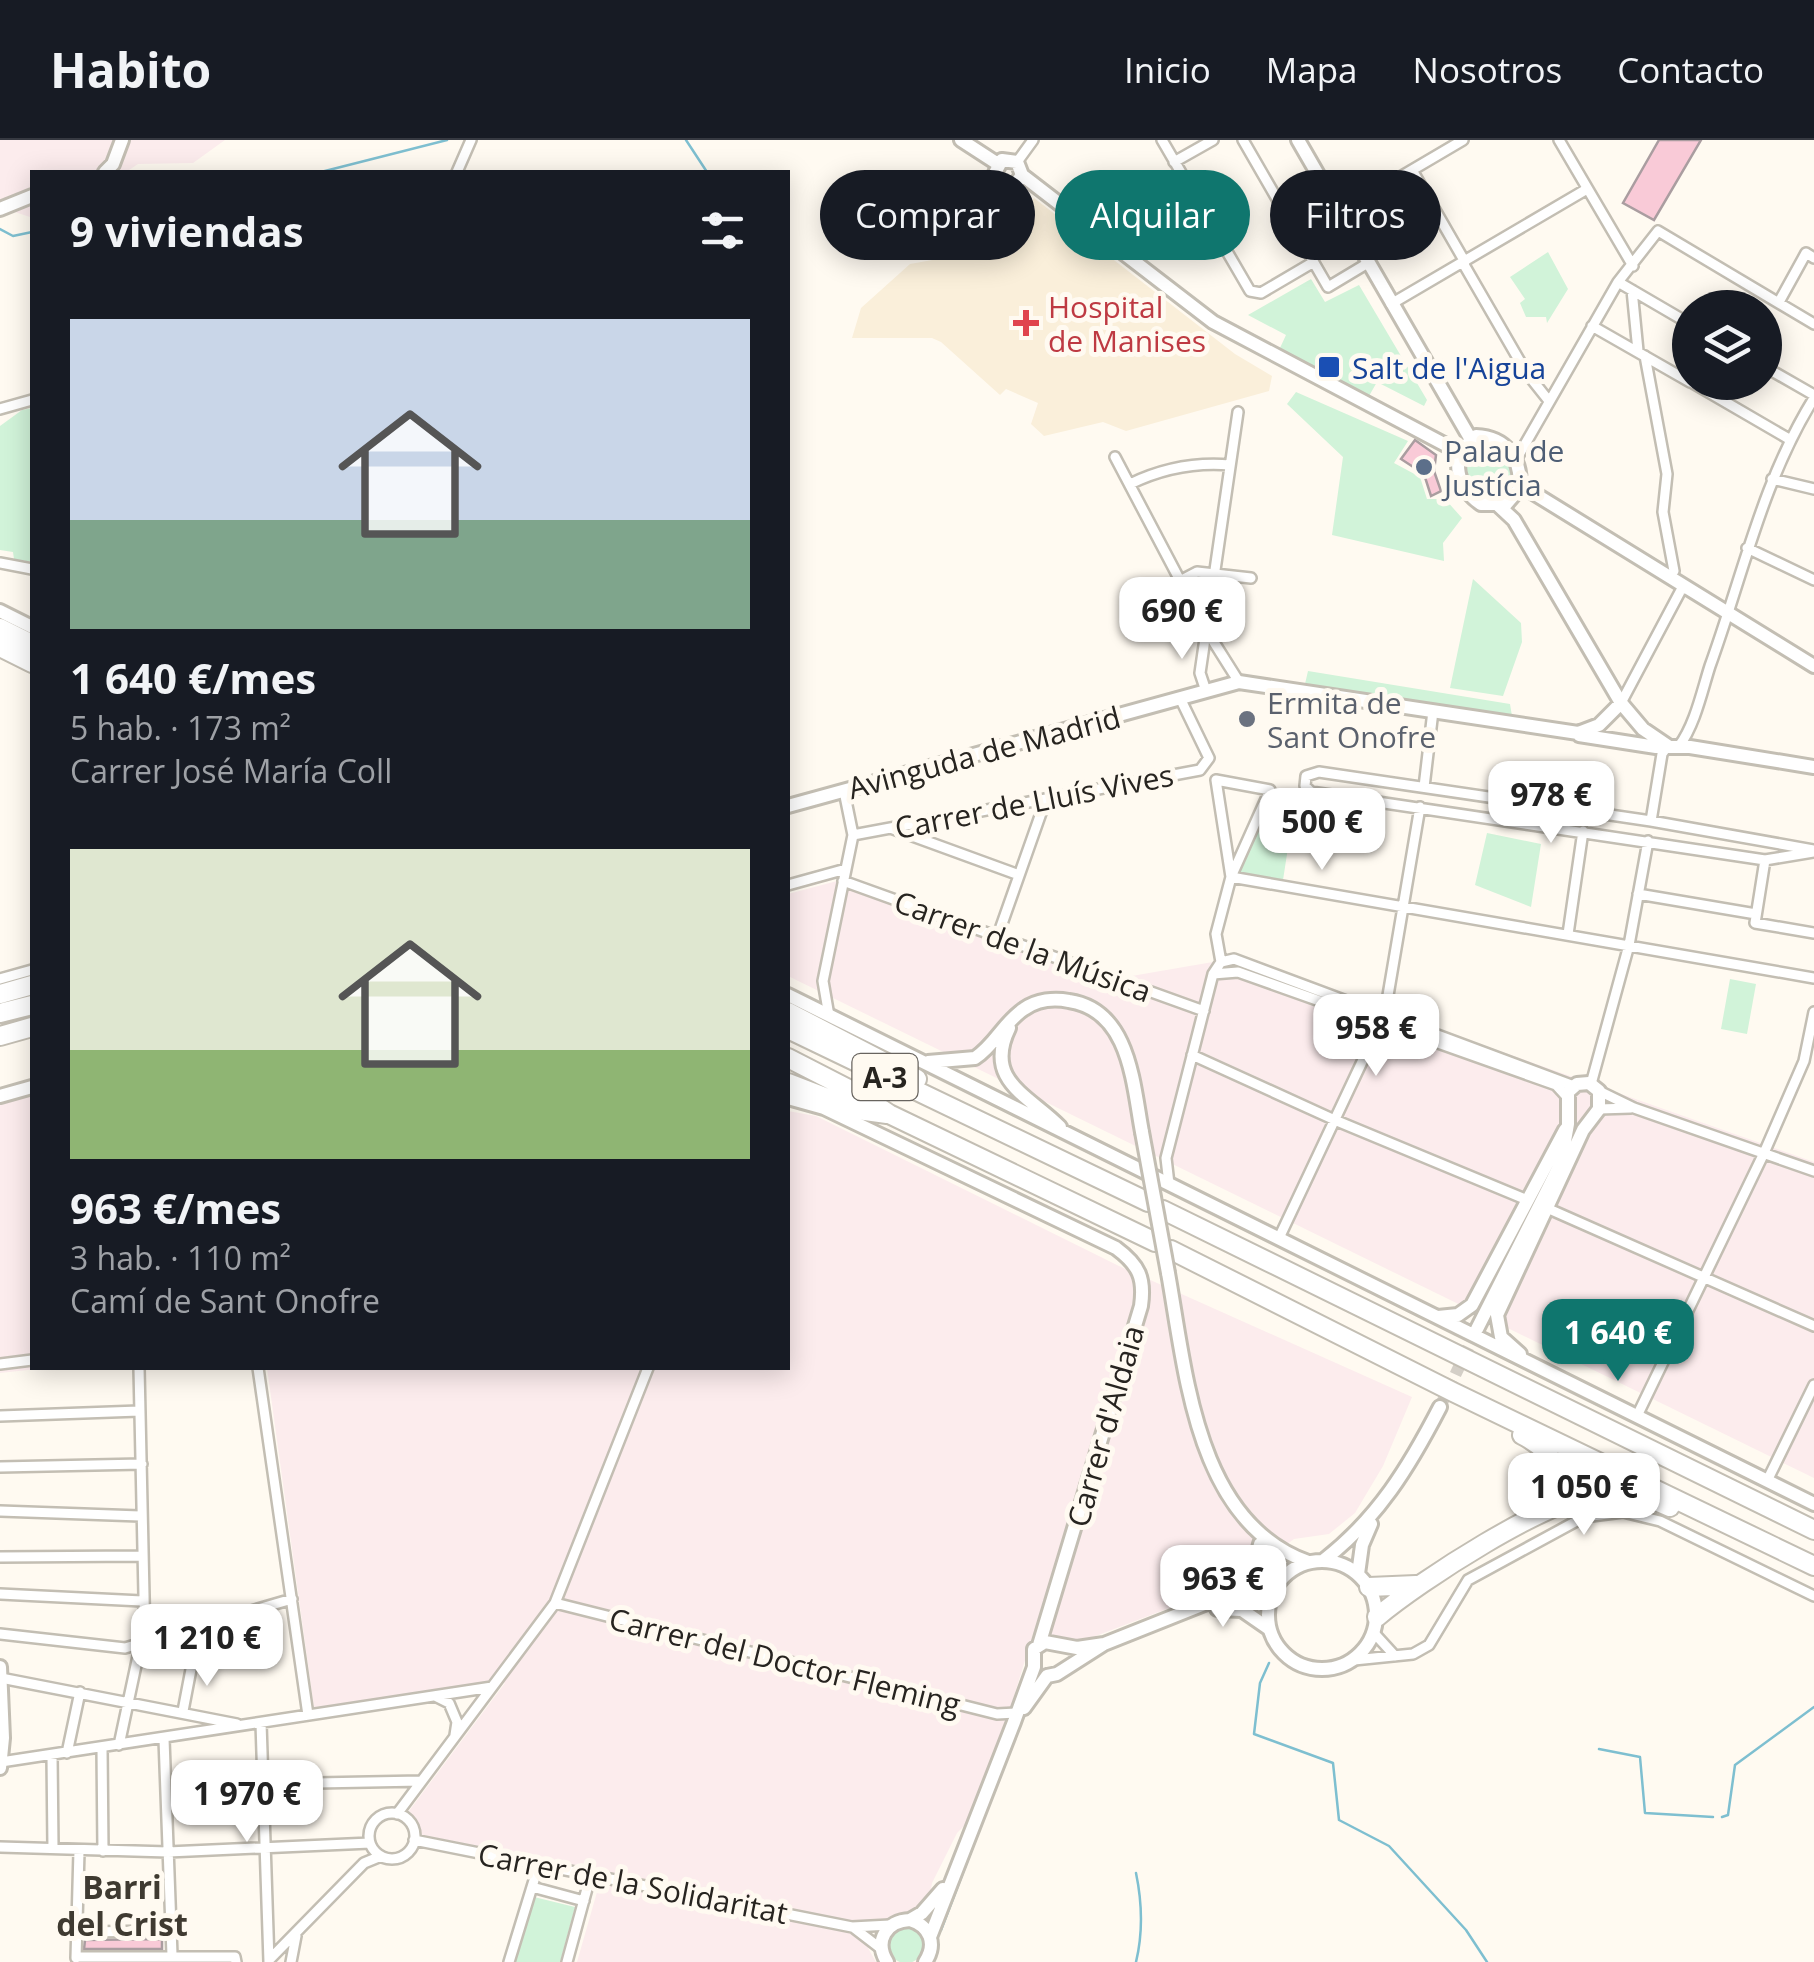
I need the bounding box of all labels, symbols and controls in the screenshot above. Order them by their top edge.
text: Habito [50,37,211,102]
text: Inicio [1124,46,1211,93]
text: Mapa [1266,46,1358,93]
text: Nosotros [1413,46,1562,93]
text: Contacto [1617,46,1764,93]
chip: Comprar [820,170,1035,260]
chip: Alquilar [1055,170,1250,260]
chip: Filtros [1270,170,1441,260]
text: 9 viviendas [70,202,304,259]
icon: filters [695,203,750,258]
place label: Hospital de Manises [1048,286,1206,361]
map controls [1672,290,1782,400]
button: layers [1672,290,1782,400]
marker: Hospital de Manises [1013,310,1039,336]
place label: Salt de l'Aigua [1352,347,1546,388]
marker: Salt de l'Aigua [1316,354,1342,380]
icon: home [320,384,500,564]
place label: Palau de Justícia [1441,430,1564,505]
marker: Palau de Justícia [1413,456,1435,478]
pin: 690 € [1112,577,1252,662]
text: 690 € [1141,588,1223,631]
text: 1 640 €/mes [70,649,316,706]
place label: Ermita de Sant Onofre [1267,682,1436,757]
street label: Avinguda de Madrid [843,696,1125,808]
text: 5 hab. · 173 m² [70,706,291,749]
marker: Ermita de Sant Onofre [1236,708,1258,730]
text: Carrer José María Coll [70,749,392,792]
street label: Carrer de Lluís Vives [891,754,1177,848]
pin: 978 € [1481,761,1621,846]
text: 978 € [1510,772,1592,815]
pin: 500 € [1252,788,1392,873]
text: 500 € [1281,799,1363,842]
street label: Carrer de la Música [889,881,1157,1011]
icon: home [320,914,500,1094]
pin: 958 € [1306,994,1446,1079]
text: 958 € [1335,1005,1417,1048]
road number: A-3 [852,1054,918,1100]
text: 963 €/mes [70,1179,281,1236]
text: 3 hab. · 110 m² [70,1236,291,1279]
text: Camí de Sant Onofre [70,1279,380,1322]
pin: 1 640 € [1526,1299,1710,1384]
text: 1 640 € [1564,1310,1672,1353]
street label: Carrer d'Aldaia [1057,1321,1153,1531]
pin: 1 050 € [1492,1453,1676,1538]
text: 1 050 € [1530,1464,1638,1507]
pin: 963 € [1153,1545,1293,1630]
text: 963 € [1182,1556,1264,1599]
street label: Carrer del Doctor Fleming [605,1598,965,1724]
pin: 1 210 € [115,1604,299,1689]
text: 1 210 € [153,1615,261,1658]
pin: 1 970 € [155,1760,339,1845]
text: 1 970 € [193,1771,301,1814]
street label: Carrer de la Solidaritat [475,1833,791,1933]
district label: Barri del Crist [56,1865,188,1945]

